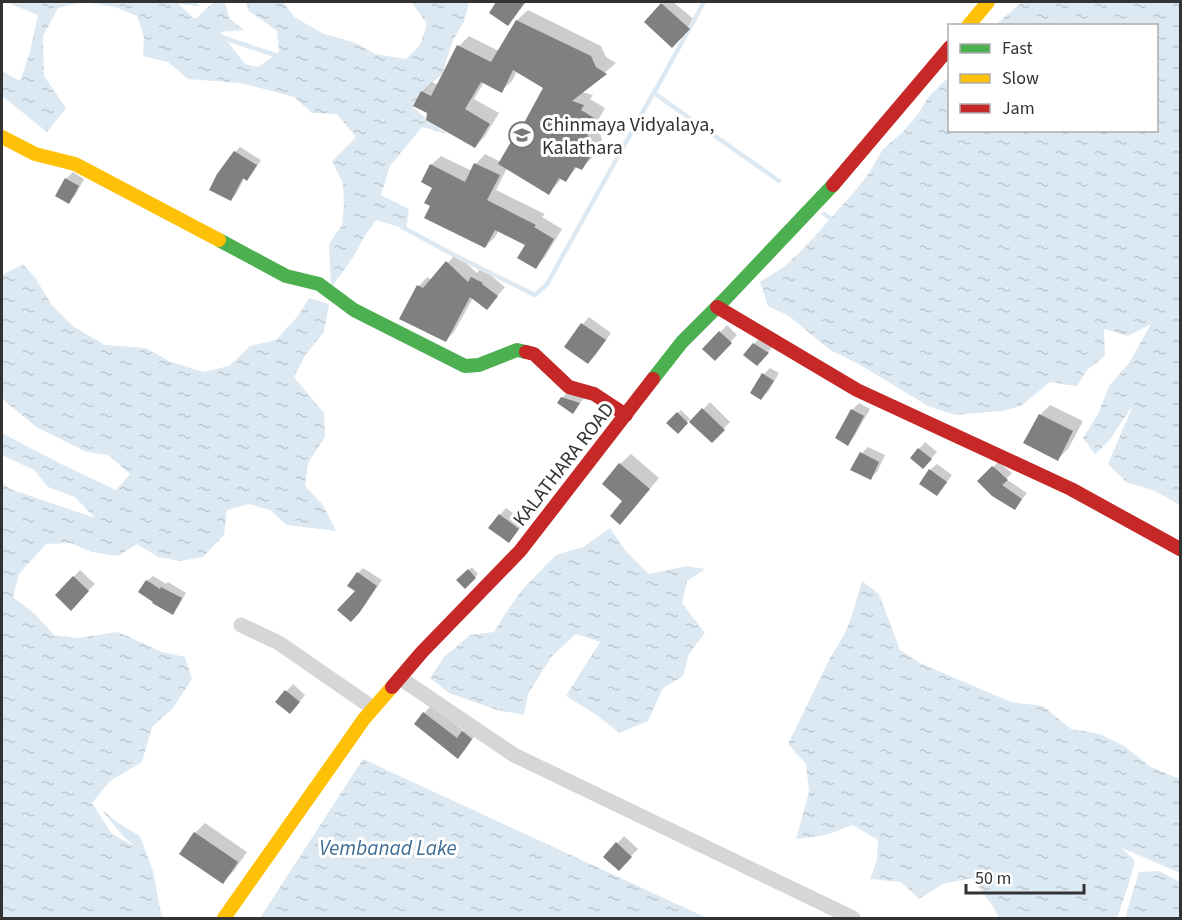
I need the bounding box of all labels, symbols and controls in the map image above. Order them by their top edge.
legend [948,24,1158,132]
text: Fast [1002,36,1033,61]
text: Slow [1002,66,1039,91]
text: Jam [1002,96,1035,121]
place label: Chinmaya Vidyalaya, Kalathara [542,111,714,162]
school or university icon: Chinmaya Vidyalaya, Kalathara [507,120,537,150]
street label: KALATHARA ROAD [507,397,621,532]
water label: Vembanad Lake [319,833,457,863]
scale bar [966,857,1084,895]
text: 50 m [975,866,1011,891]

